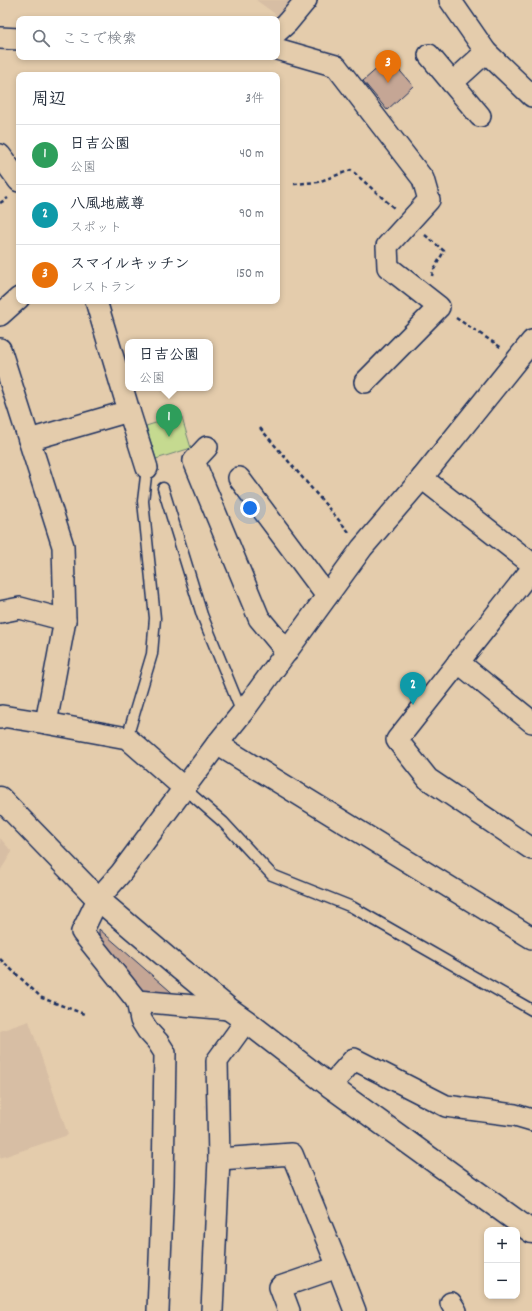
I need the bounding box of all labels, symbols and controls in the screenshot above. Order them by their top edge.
search box [16,16,280,60]
icon: search [30,27,52,49]
text: ここで検索 [62,29,137,51]
pin: 3 [375,50,401,83]
text: 周辺 [32,89,66,113]
text: 3件 [245,90,264,109]
text: 日吉公園 [70,134,130,156]
text: 1 [44,145,46,164]
text: 40 m [240,145,264,164]
text: 公園 [70,159,96,178]
text: 八風地蔵尊 [70,194,145,216]
text: 2 [42,205,48,224]
text: 90 m [239,205,264,224]
text: スポット [70,219,122,238]
text: スマイルキッチン [70,254,189,276]
text: 3 [42,265,48,284]
text: 150 m [236,265,264,284]
text: レストラン [70,279,136,298]
popup [125,339,213,391]
text: 日吉公園 [139,345,199,367]
text: 公園 [139,370,165,389]
pin: 1 [156,404,182,437]
your location [240,498,260,518]
pin: 2 [400,672,426,705]
map controls [484,1227,520,1299]
button: + [484,1227,520,1263]
button: − [484,1263,520,1299]

